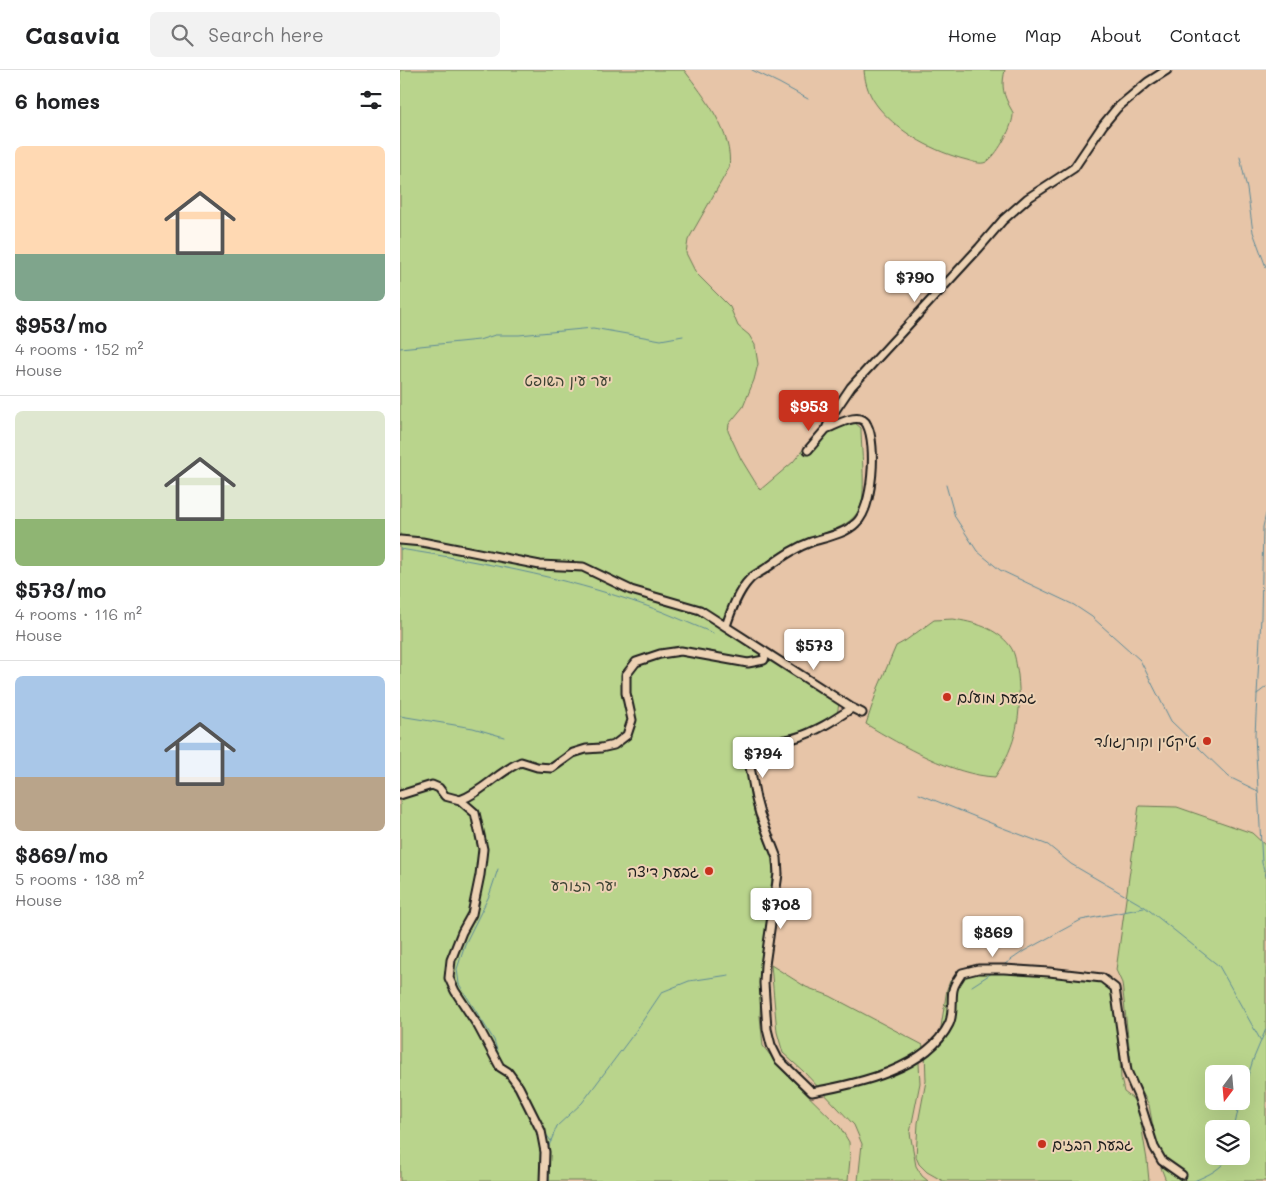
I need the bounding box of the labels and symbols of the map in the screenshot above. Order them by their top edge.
pin: $790 [885,260,945,303]
park label: יער עין השופט [524,370,612,390]
pin: $953 [779,390,839,432]
pin: $573 [784,628,844,671]
place label: גבעת מועלם [957,687,1036,707]
marker: גבעת מועלם [941,691,953,703]
place label: טיקטין וקורנגולד [1094,731,1197,752]
marker: טיקטין וקורנגולד [1201,735,1213,747]
pin: $794 [733,736,793,779]
place label: גבעת דיצה [628,861,699,881]
marker: גבעת דיצה [703,865,715,877]
park label: יער הזורע [551,875,617,895]
pin: $708 [751,888,811,930]
pin: $869 [963,916,1023,958]
north arrow [1205,1065,1250,1110]
place label: גבעת הבזים [1052,1134,1133,1154]
marker: גבעת הבזים [1036,1138,1048,1150]

